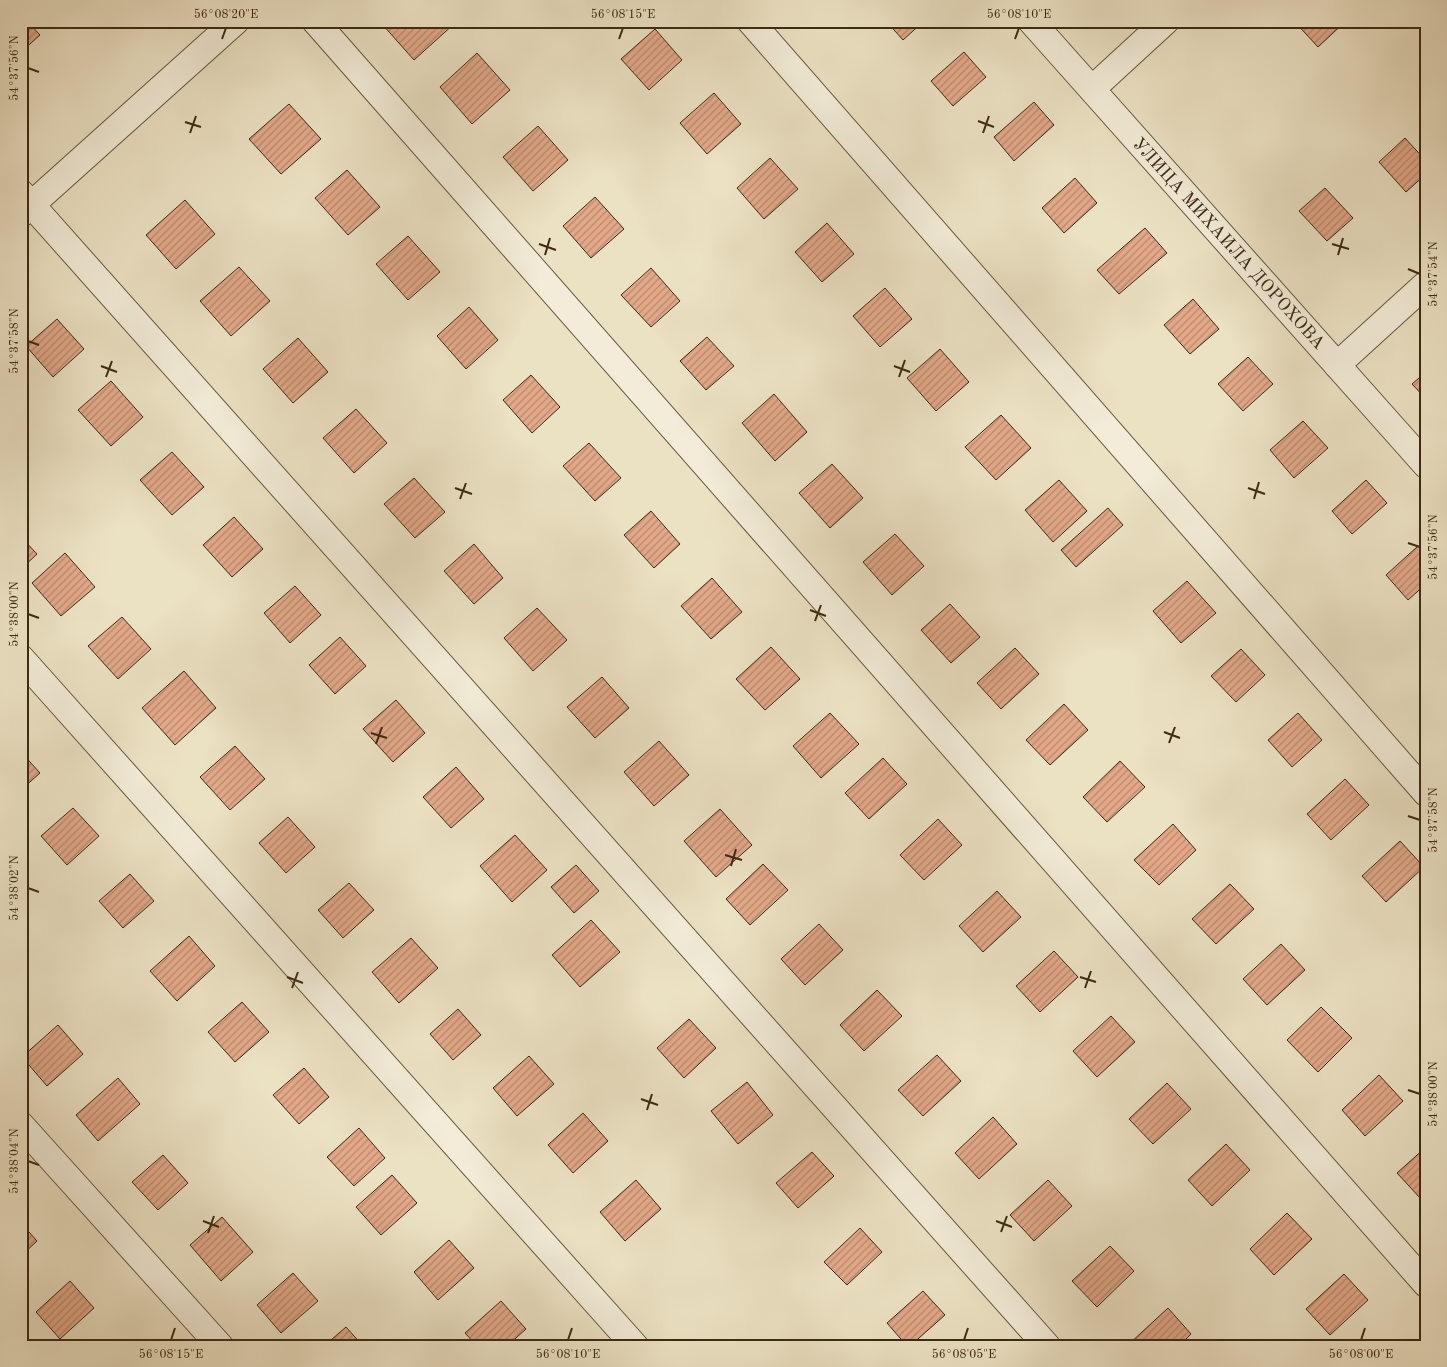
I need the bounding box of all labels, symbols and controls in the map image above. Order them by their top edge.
text: 56°08'20"E [194,8,258,21]
text: 56°08'15"E [591,8,655,21]
text: 56°08'10"E [987,8,1051,21]
text: 54°37'56"N [8,35,21,101]
street label: УЛИЦА МИХАИЛА ДОРОХОВА [1129,135,1328,353]
text: 54°37'54"N [1427,241,1440,307]
text: 54°37'58"N [8,308,21,374]
text: 54°37'56"N [1427,514,1440,580]
text: 54°38'00"N [8,581,21,647]
text: 54°37'58"N [1427,787,1440,853]
text: 54°38'02"N [8,855,21,921]
text: 54°38'00"N [1427,1061,1440,1127]
text: 54°38'04"N [8,1128,21,1194]
text: 56°08'15"E [139,1348,203,1361]
text: 56°08'10"E [536,1348,600,1361]
text: 56°08'05"E [932,1348,996,1361]
text: 56°08'00"E [1329,1348,1393,1361]

